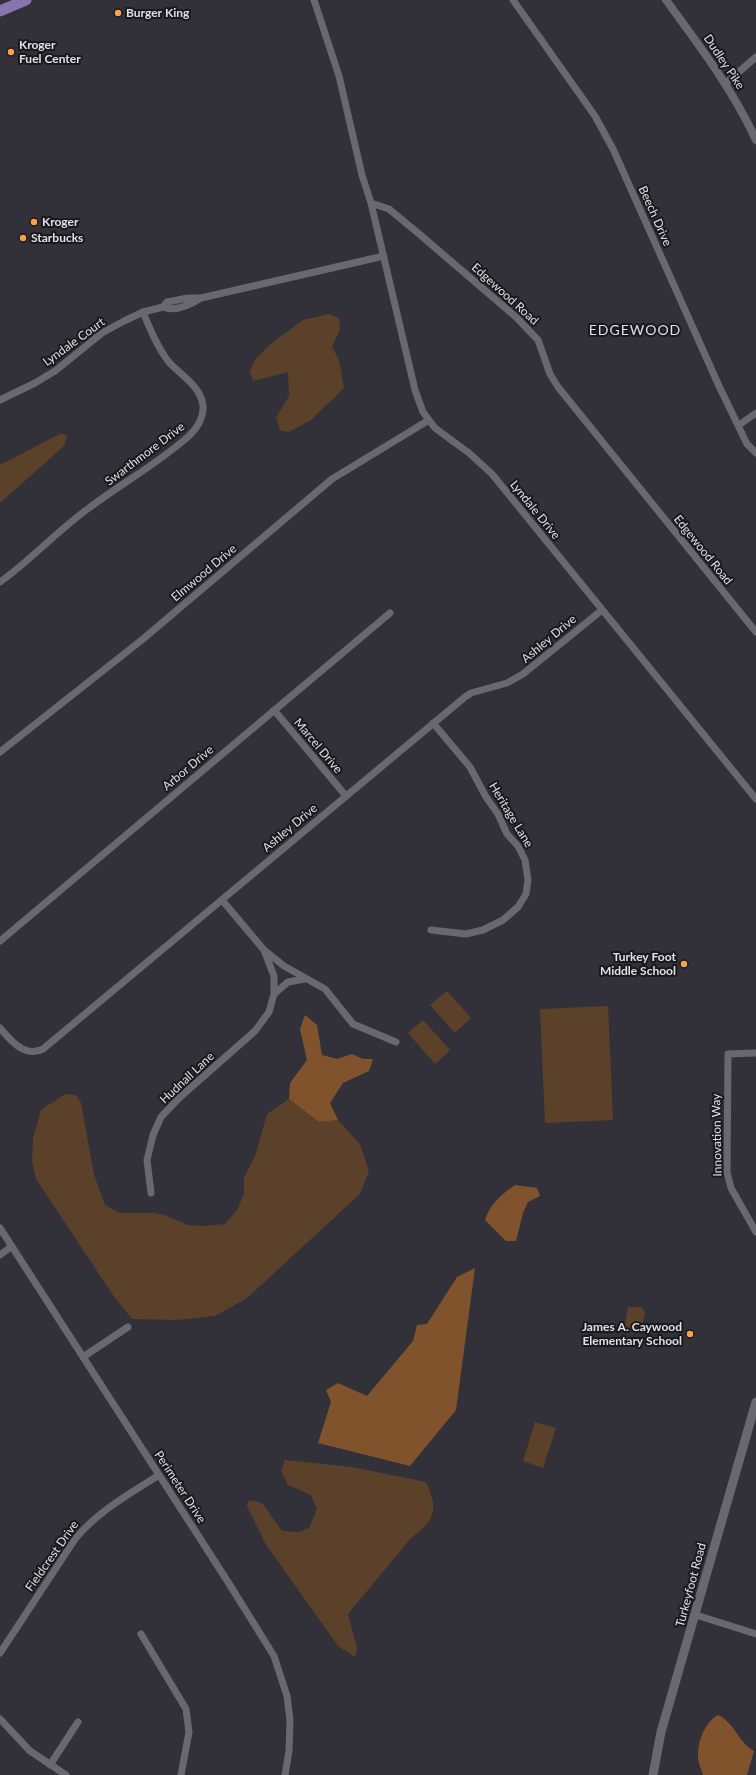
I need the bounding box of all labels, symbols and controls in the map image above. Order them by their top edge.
place label: Burger King [126,6,189,20]
marker: Burger King [113,8,123,18]
street label: Dudley Pike [700,32,748,92]
place label: Kroger Fuel Center [19,38,81,66]
marker: Kroger Fuel Center [6,47,16,57]
street label: Beech Drive [635,184,675,248]
place label: Kroger [42,215,78,229]
marker: Kroger [29,217,39,227]
place label: Starbucks [31,231,83,245]
marker: Starbucks [18,233,28,243]
street label: Edgewood Road [469,260,541,328]
street label: Lyndale Court [40,315,108,369]
district label: EDGEWOOD [589,322,681,338]
street label: Swarthmore Drive [102,419,188,489]
street label: Lyndale Drive [507,478,563,542]
street label: Edgewood Road [671,512,735,588]
street label: Elmwood Drive [168,541,240,605]
street label: Ashley Drive [519,612,579,666]
street label: Marcel Drive [291,716,345,776]
street label: Arbor Drive [160,743,216,793]
street label: Heritage Lane [486,780,536,850]
street label: Ashley Drive [260,801,320,855]
place label: Turkey Foot Middle School [600,950,676,978]
marker: Turkey Foot Middle School [679,959,689,969]
street label: Hudnall Lane [157,1049,217,1107]
street label: Innovation Way [709,1093,725,1177]
place label: James A. Caywood Elementary School [582,1320,682,1348]
marker: James A. Caywood Elementary School [685,1329,695,1339]
street label: Perimeter Drive [151,1448,209,1526]
street label: Fieldcrest Drive [22,1518,82,1594]
street label: Turkeyfoot Road [673,1541,709,1629]

